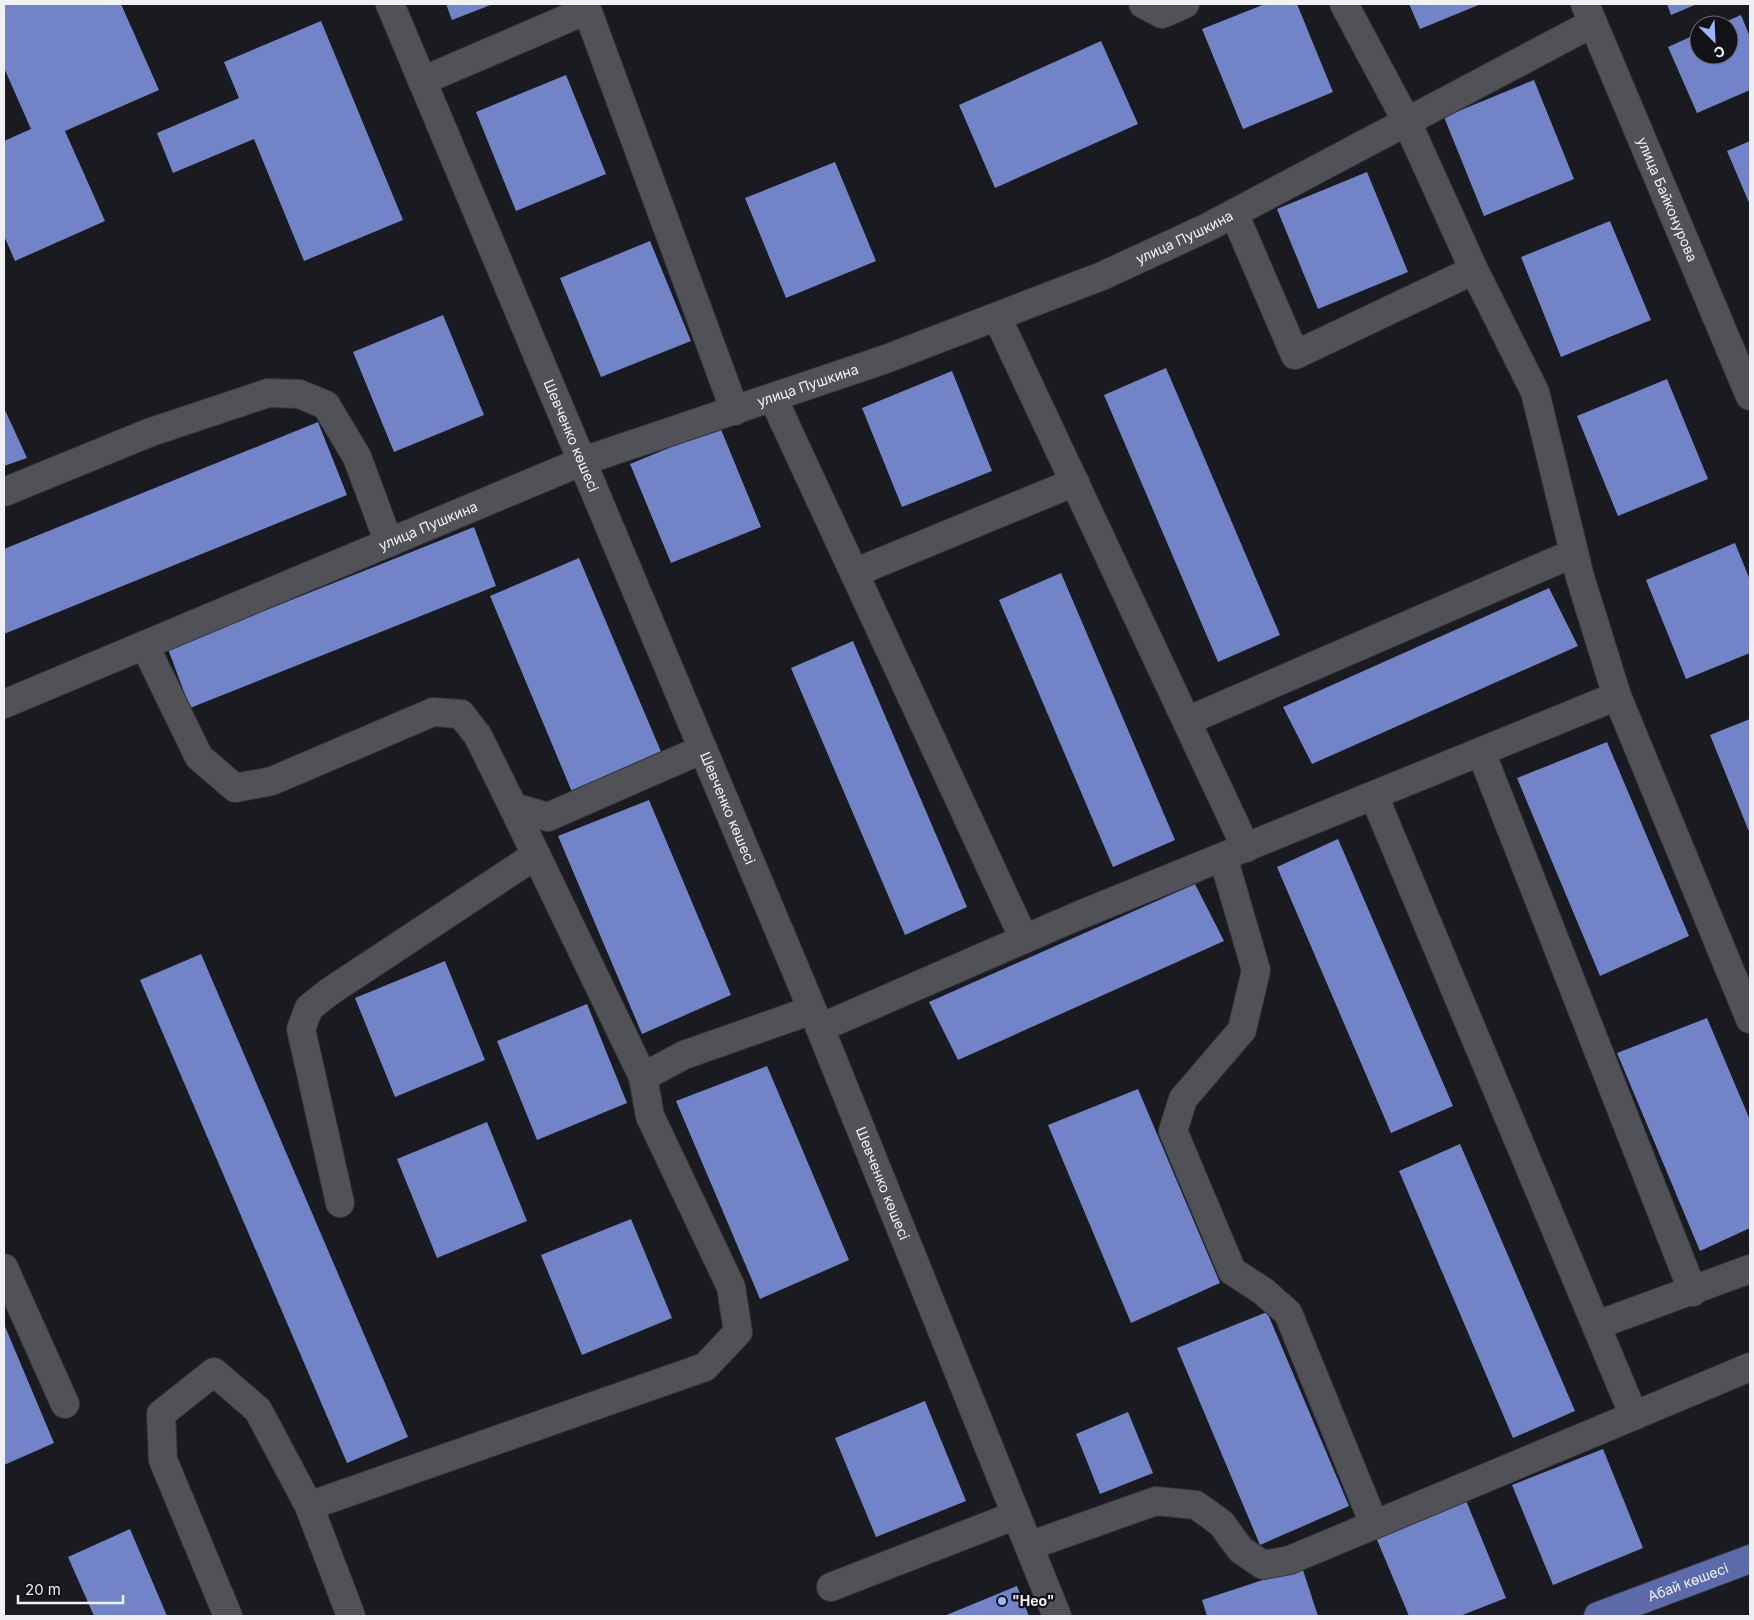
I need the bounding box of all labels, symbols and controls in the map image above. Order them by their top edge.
north arrow [1689,15,1739,65]
text: С [1711,42,1728,62]
street label: улица Байконурова [1634,134,1701,264]
street label: улица Пушкина [1133,206,1236,267]
street label: улица Пушкина [755,360,860,410]
street label: Шевченко көшесі [541,376,603,494]
street label: улица Пушкина [376,497,480,554]
street label: Шевченко көшесі [697,749,759,867]
street label: Шевченко көшесі [853,1124,913,1242]
street label: Абай көшесі [1645,1559,1730,1605]
scale bar [18,1572,122,1604]
text: 20 m [25,1580,61,1599]
place label: "Нео" [1012,1592,1055,1609]
marker: "Нео" [996,1595,1008,1607]

